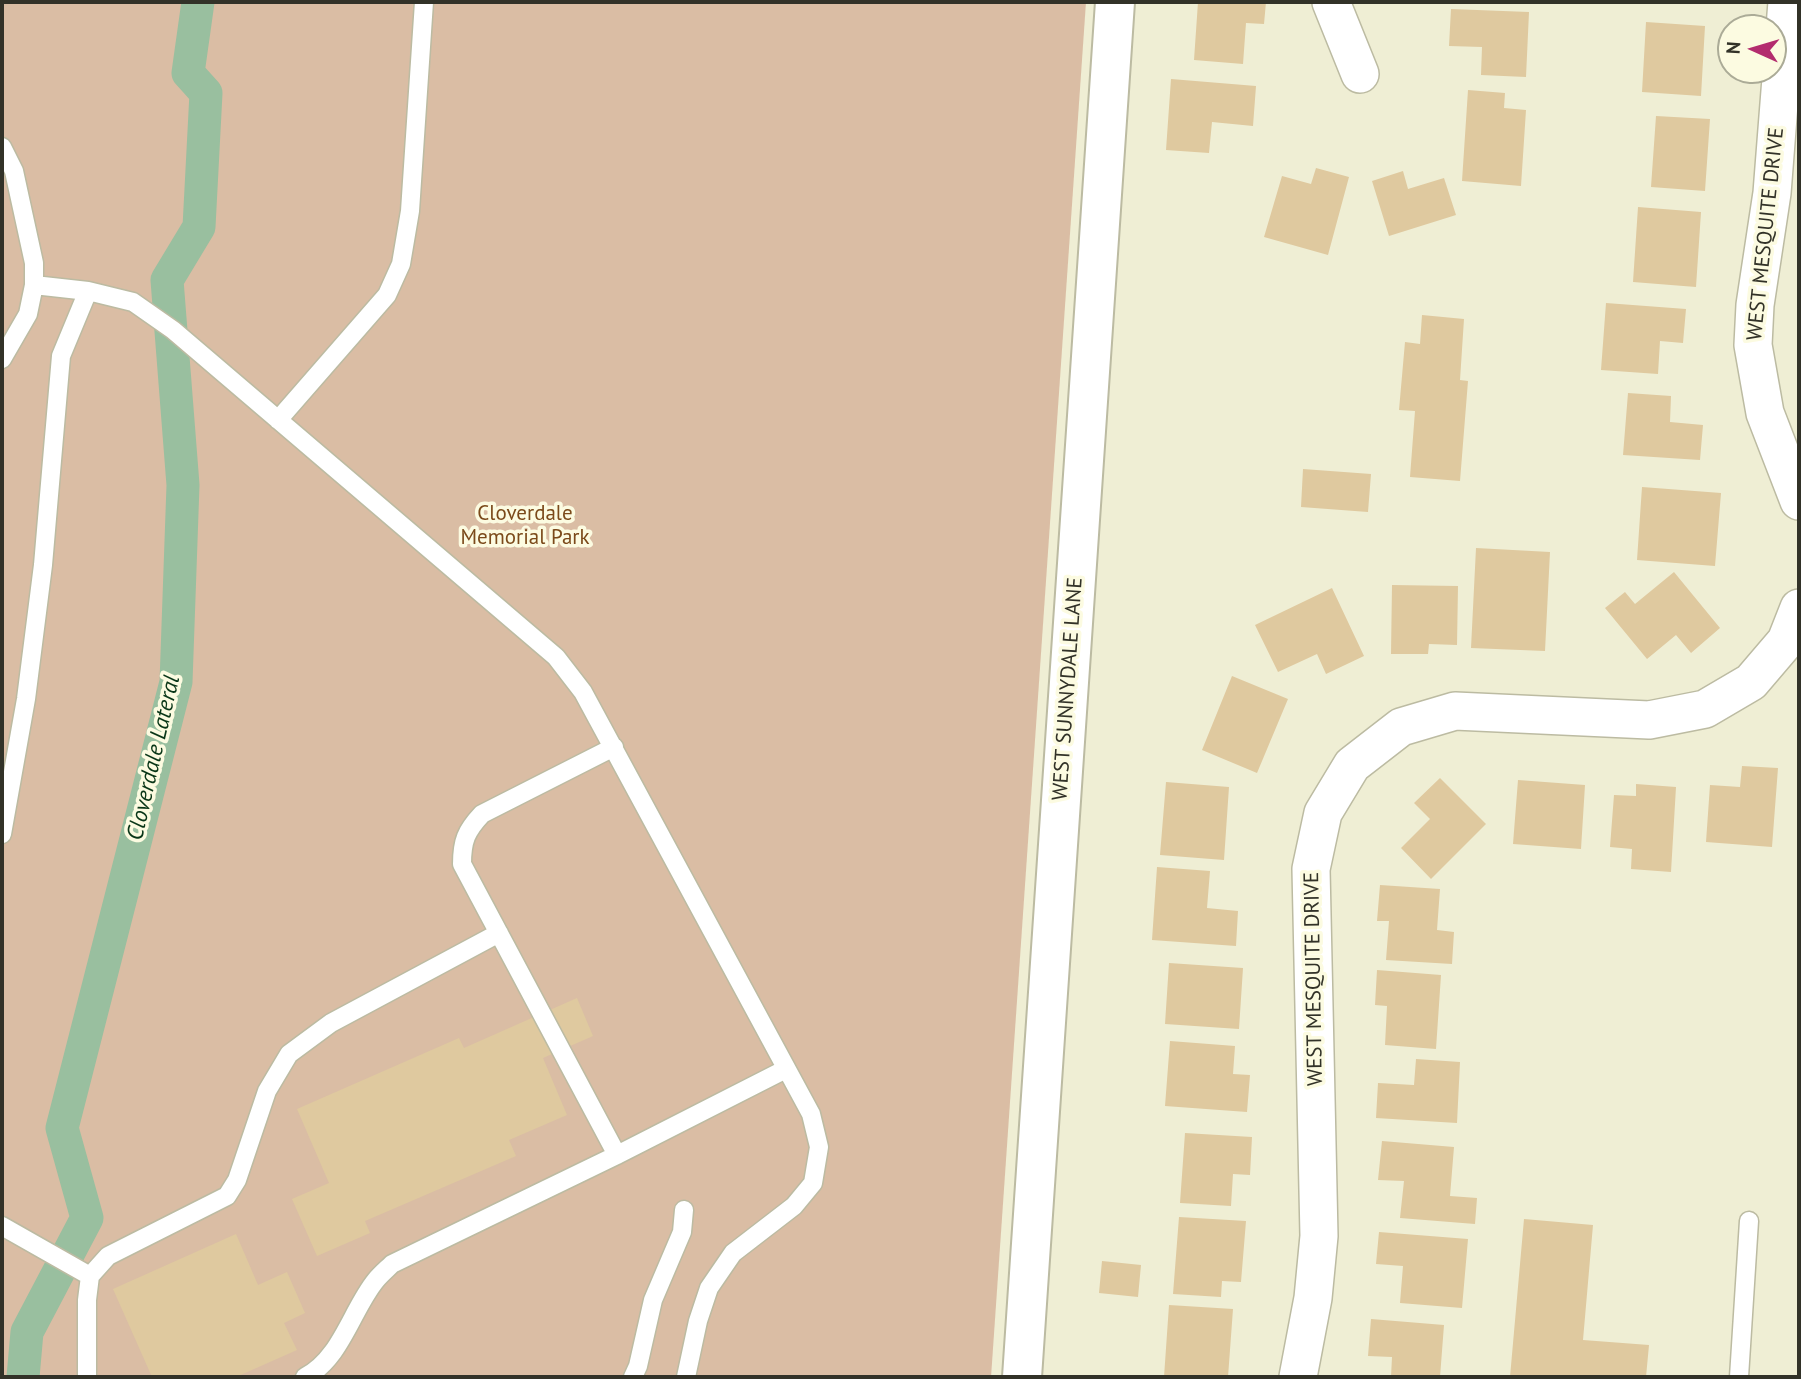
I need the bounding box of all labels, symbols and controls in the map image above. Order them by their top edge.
north arrow [1717,14,1787,84]
text: N [1721,41,1745,55]
street label: WEST MESQUITE DRIVE [1742,126,1790,342]
park label: Cloverdale Memorial Park [460,501,590,551]
street label: WEST SUNNYDALE LANE [1048,577,1088,801]
water label: Cloverdale Lateral [122,673,186,843]
street label: WEST MESQUITE DRIVE [1300,872,1328,1086]

